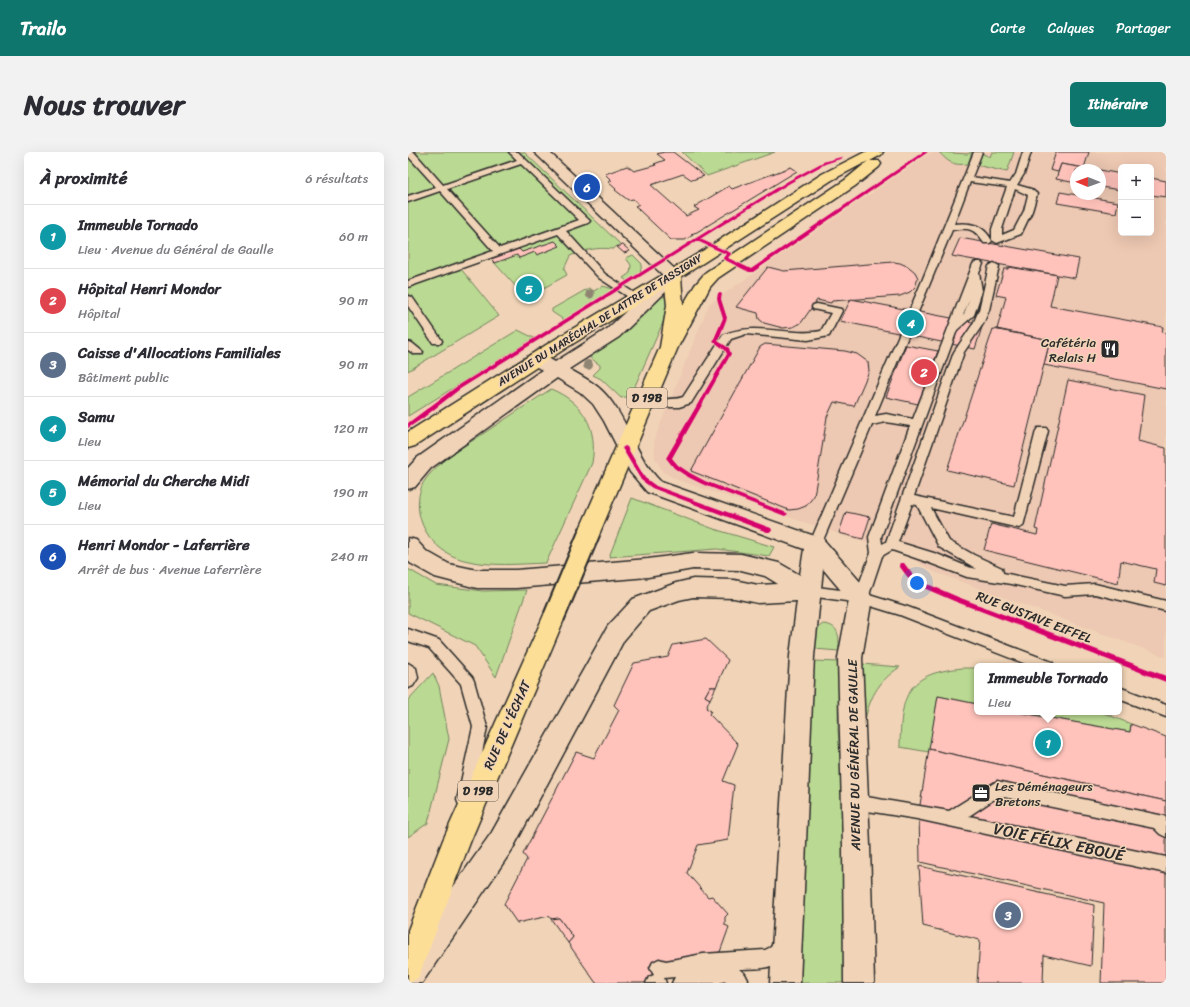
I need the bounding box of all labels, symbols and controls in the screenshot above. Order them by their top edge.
text: Trailo [20,12,66,45]
text: Carte [991,16,1025,41]
text: Calques [1047,16,1094,41]
text: Partager [1116,16,1170,41]
text: Nous trouver [24,80,184,129]
button: Itinéraire [1070,82,1166,127]
text: À proximité [40,163,127,193]
north arrow [1070,164,1106,200]
map controls [1118,164,1154,236]
button: + [1118,164,1154,200]
text: 6 résultats [305,167,368,190]
pin: 6 [574,172,600,202]
button: − [1118,200,1154,236]
text: Immeuble Tornado [78,212,198,238]
text: 1 [50,225,56,248]
text: 60 m [339,225,368,248]
text: Lieu · Avenue du Général de Gaulle [78,238,274,261]
street label: AVENUE DU MARÉCHAL DE LATTRE DE TASSIGNY [493,248,707,392]
pin: 5 [516,274,542,304]
text: Hôpital Henri Mondor [78,276,221,302]
text: 2 [49,289,57,312]
text: 90 m [338,289,368,312]
text: Hôpital [78,302,120,325]
pin: 4 [898,308,924,338]
place label: Cafétéria Relais H [1041,331,1097,369]
restaurant icon: Cafétéria Relais H [1099,338,1121,360]
text: Caisse d'Allocations Familiales [78,340,281,366]
text: 3 [49,353,57,376]
text: 90 m [338,353,368,376]
pin: 2 [911,357,937,387]
text: Bâtiment public [78,366,169,389]
road number: D 19B [627,388,667,408]
text: Samu [78,404,115,430]
text: 4 [49,417,57,440]
text: 120 m [333,417,368,440]
text: Lieu [78,430,101,453]
text: Mémorial du Cherche Midi [78,468,249,494]
text: 5 [49,481,57,504]
text: 190 m [333,481,368,504]
text: Lieu [78,494,101,517]
text: Henri Mondor - Laferrière [78,532,250,558]
text: 6 [49,545,57,568]
text: 240 m [331,545,368,568]
text: Arrêt de bus · Avenue Laferrière [78,558,262,581]
your location [907,573,927,593]
street label: RUE GUSTAVE EIFFEL [973,584,1095,650]
street label: AVENUE DU GÉNÉRAL DE GAULLE [841,658,867,852]
popup [974,663,1122,715]
text: Immeuble Tornado [988,665,1108,691]
street label: RUE DE L'ÉCHAT [477,675,538,773]
text: Lieu [988,691,1011,714]
pin: 1 [1035,728,1061,758]
place label: Les Déménageurs Bretons [995,775,1093,813]
road number: D 19B [458,781,498,801]
office icon: Les Déménageurs Bretons [970,782,992,804]
street label: VOIE FÉLIX EBOUÉ [991,814,1128,870]
pin: 3 [995,900,1021,930]

